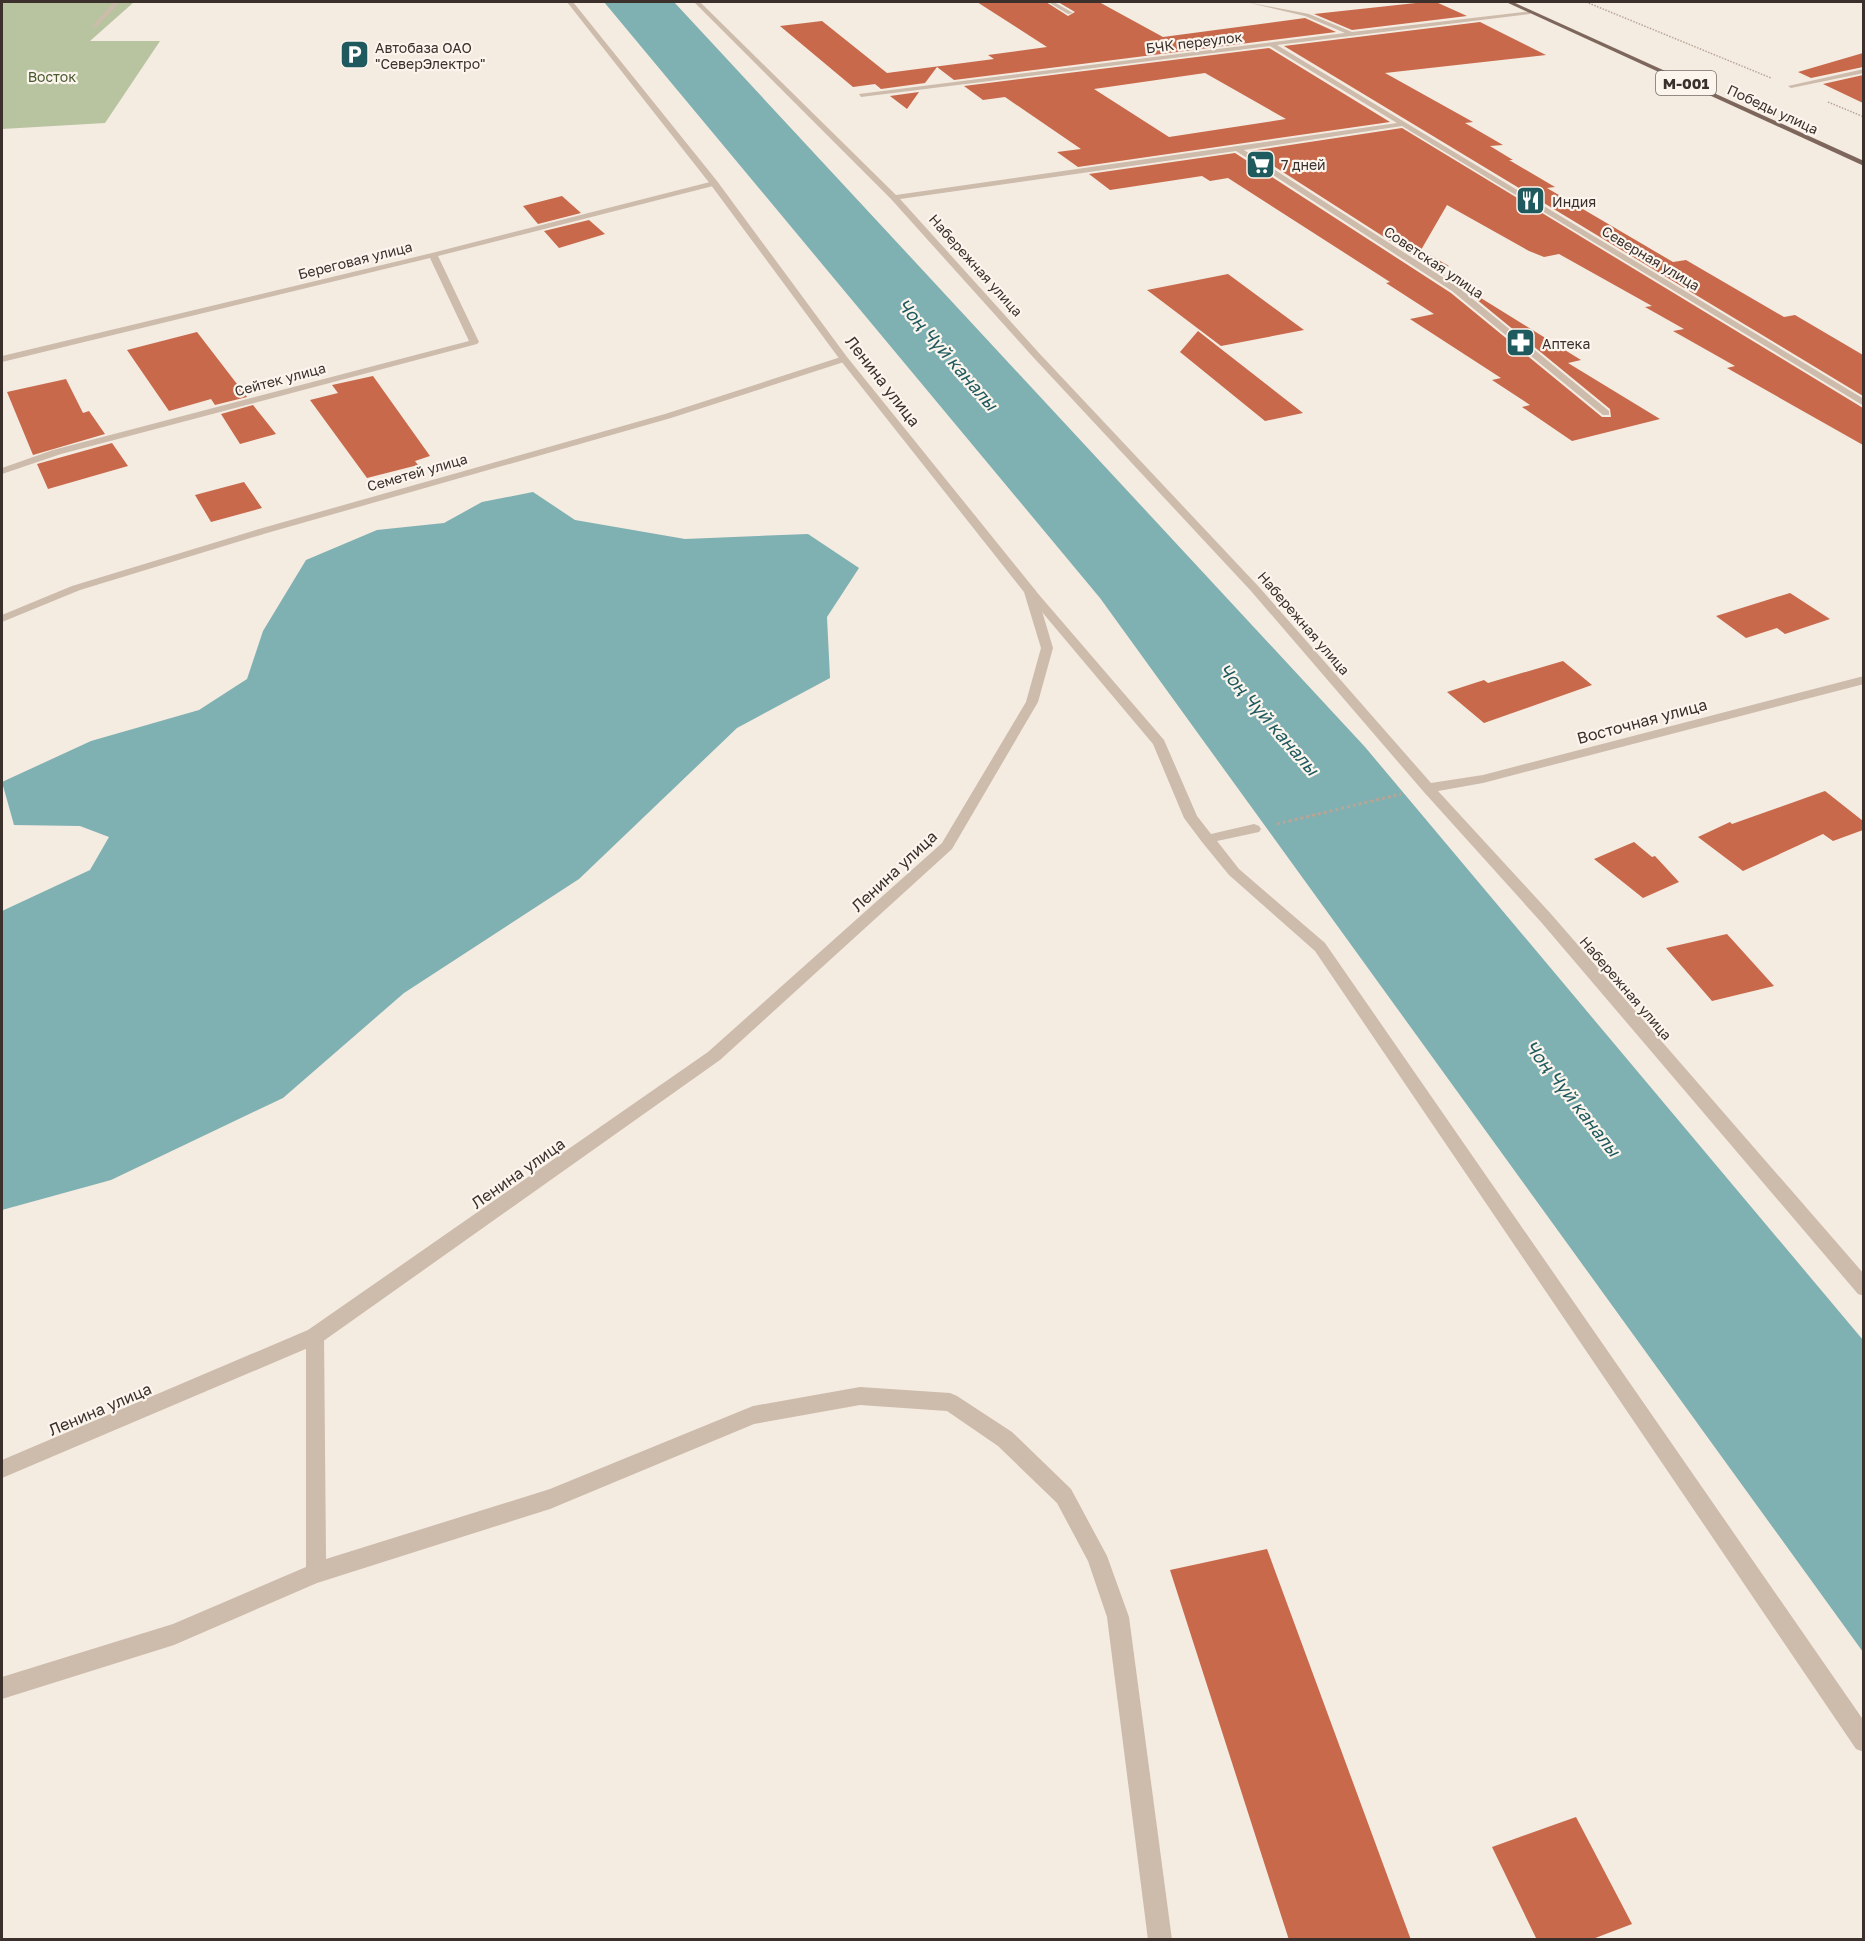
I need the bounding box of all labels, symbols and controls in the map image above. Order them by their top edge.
street label: БЧК переулок [1145,28,1243,56]
parking icon: Автобаза ОАО "СеверЭлектро" [338,39,370,71]
place label: Автобаза ОАО "СеверЭлектро" [375,39,485,72]
park label: Восток [28,68,76,85]
road number: М-001 [1656,71,1716,95]
street label: Победы улица [1725,80,1821,138]
supermarket icon: 7 дней [1244,148,1276,180]
place label: 7 дней [1281,156,1326,173]
restaurant icon: Индия [1515,185,1547,217]
place label: Индия [1552,193,1596,210]
street label: Набережная улица [926,210,1026,320]
street label: Советская улица [1381,222,1487,302]
street label: Северная улица [1599,222,1703,294]
street label: Береговая улица [296,238,414,282]
water label: Чоң Чүй каналы [893,293,1003,416]
pharmacy icon: Аптека [1505,327,1537,359]
street label: Ленина улица [841,332,925,430]
place label: Аптека [1542,335,1590,352]
street label: Сейтек улица [233,359,327,399]
street label: Семетей улица [365,450,469,494]
street label: Набережная улица [1254,568,1354,678]
water label: Чоң Чүй каналы [1214,658,1324,781]
street label: Восточная улица [1575,694,1709,748]
street label: Ленина улица [847,826,941,916]
street label: Набережная улица [1576,933,1676,1043]
water label: Чоң Чүй каналы [1520,1035,1626,1162]
street label: Ленина улица [467,1133,569,1213]
street label: Ленина улица [46,1378,154,1440]

